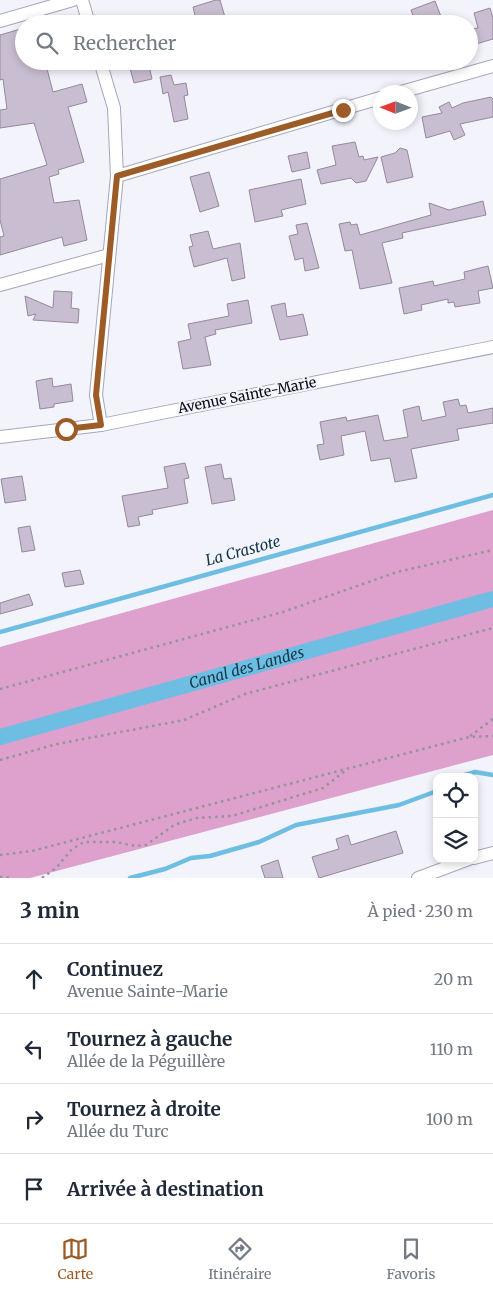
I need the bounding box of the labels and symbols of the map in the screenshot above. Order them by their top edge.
north arrow [373,85,418,130]
route end [332,99,355,122]
street label: Avenue Sainte-Marie [175,373,318,417]
route start [55,418,78,441]
water label: La Crastote [203,531,283,570]
water label: Canal des Landes [187,642,306,693]

